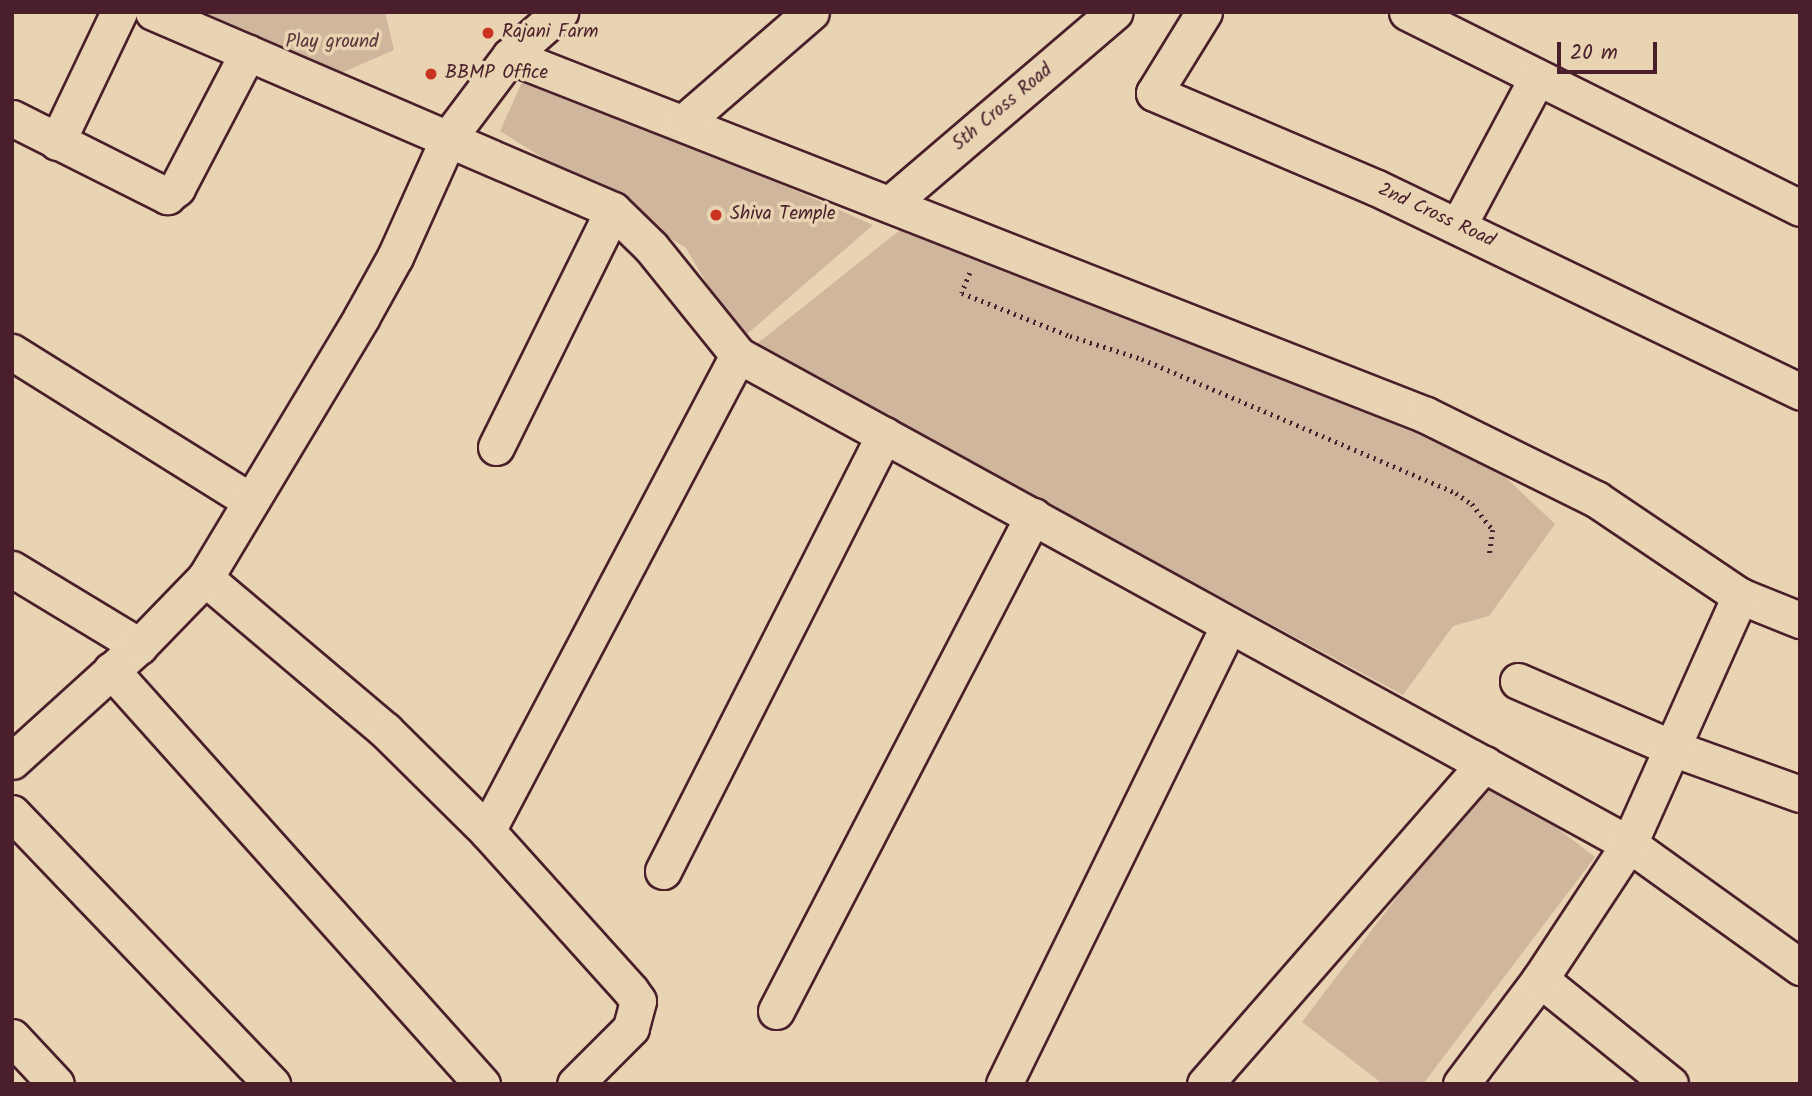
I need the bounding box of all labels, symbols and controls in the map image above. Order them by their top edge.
place label: Rajani Farm [502,22,598,44]
marker: Rajani Farm [480,25,496,41]
scale bar [1560,28,1660,72]
park label: Play ground [285,32,379,54]
text: 20 m [1570,37,1618,70]
street label: 5th Cross Road [948,60,1058,156]
place label: BBMP Office [445,63,548,85]
marker: BBMP Office [423,66,439,82]
street label: 2nd Cross Road [1374,179,1498,253]
place label: Shiva Temple [730,204,835,226]
marker: Shiva Temple [708,207,724,223]

